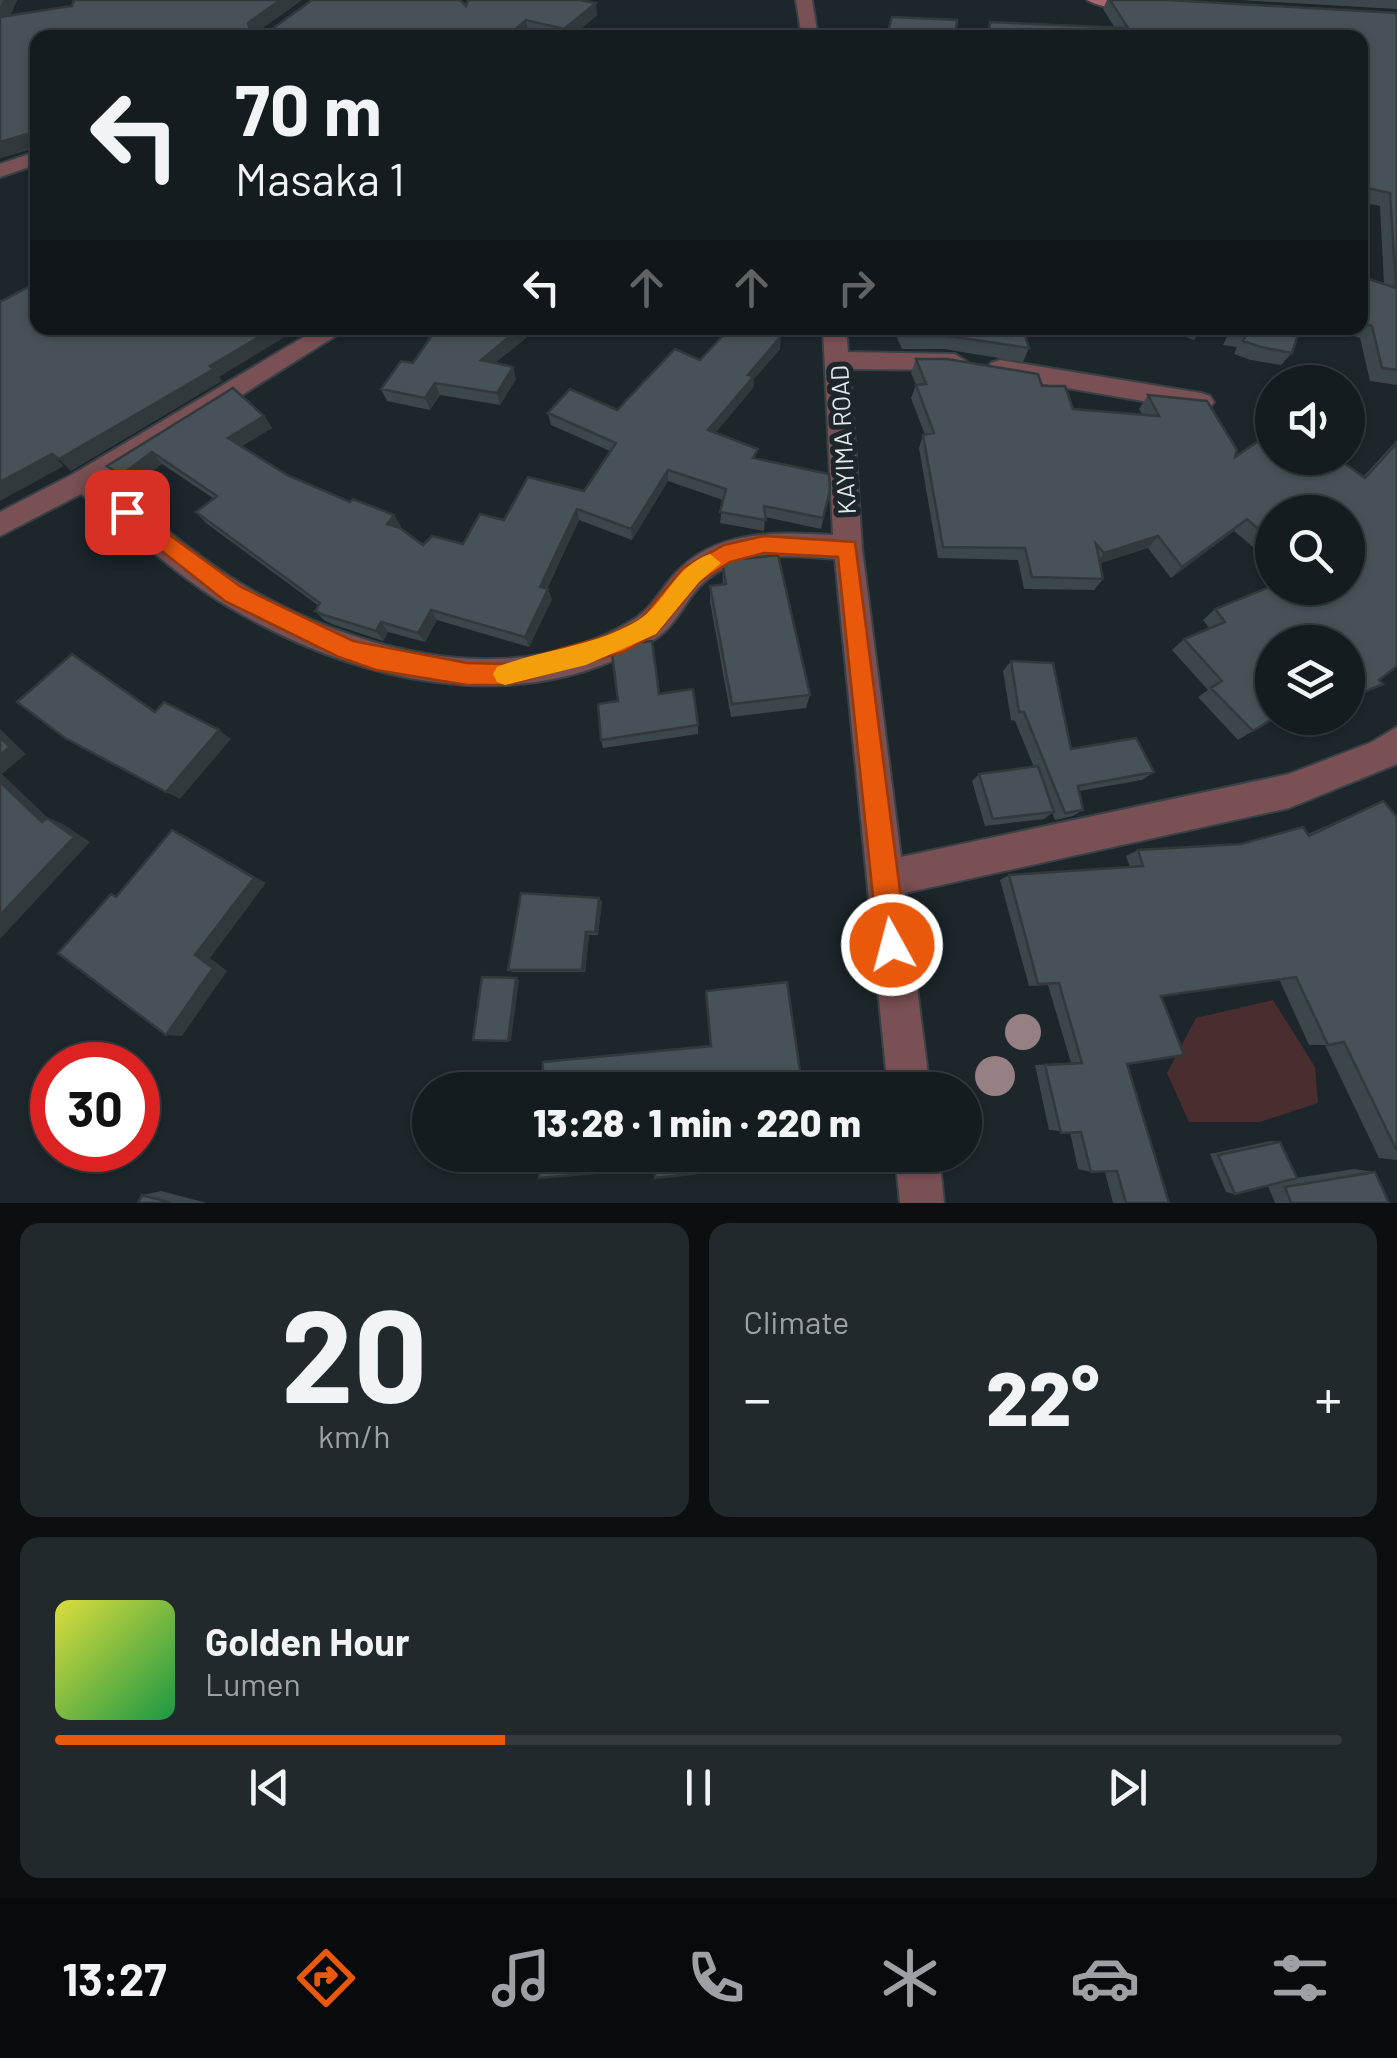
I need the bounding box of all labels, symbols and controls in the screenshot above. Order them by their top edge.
text: 70 m [235,66,382,150]
icon: left [70,70,200,200]
text: Masaka 1 [235,151,405,205]
icon: left [514,260,569,315]
icon: ahead [619,260,674,315]
icon: ahead [724,260,779,315]
icon: right [829,260,884,315]
street label: KAYIMA ROAD [823,365,861,515]
map controls [1255,365,1365,735]
button: sound [1255,365,1365,475]
pin [85,470,170,555]
icon: arrive [100,485,155,540]
button: search [1255,495,1365,605]
button: layers [1255,625,1365,735]
position arrow [840,893,944,997]
speed limit sign: 30 [30,1042,160,1172]
text: 13:28 · 1 min · 220 m [533,1099,861,1145]
text: 20 [281,1273,428,1429]
text: Climate [744,1302,849,1340]
text: 22° [986,1351,1099,1441]
text: − [744,1364,771,1430]
text: + [1314,1364,1342,1430]
text: km/h [318,1416,390,1454]
text: Golden Hour [205,1618,410,1664]
text: Lumen [205,1664,301,1702]
icon: previous [242,1760,297,1815]
icon: pause [671,1760,726,1815]
icon: next [1100,1760,1155,1815]
icon: directions [291,1943,361,2013]
icon: music [486,1943,556,2013]
icon: phone [681,1943,751,2013]
icon: climate [875,1943,945,2013]
icon: car [1070,1943,1140,2013]
icon: filters [1265,1943,1335,2013]
text: 13:27 [62,1951,166,2005]

